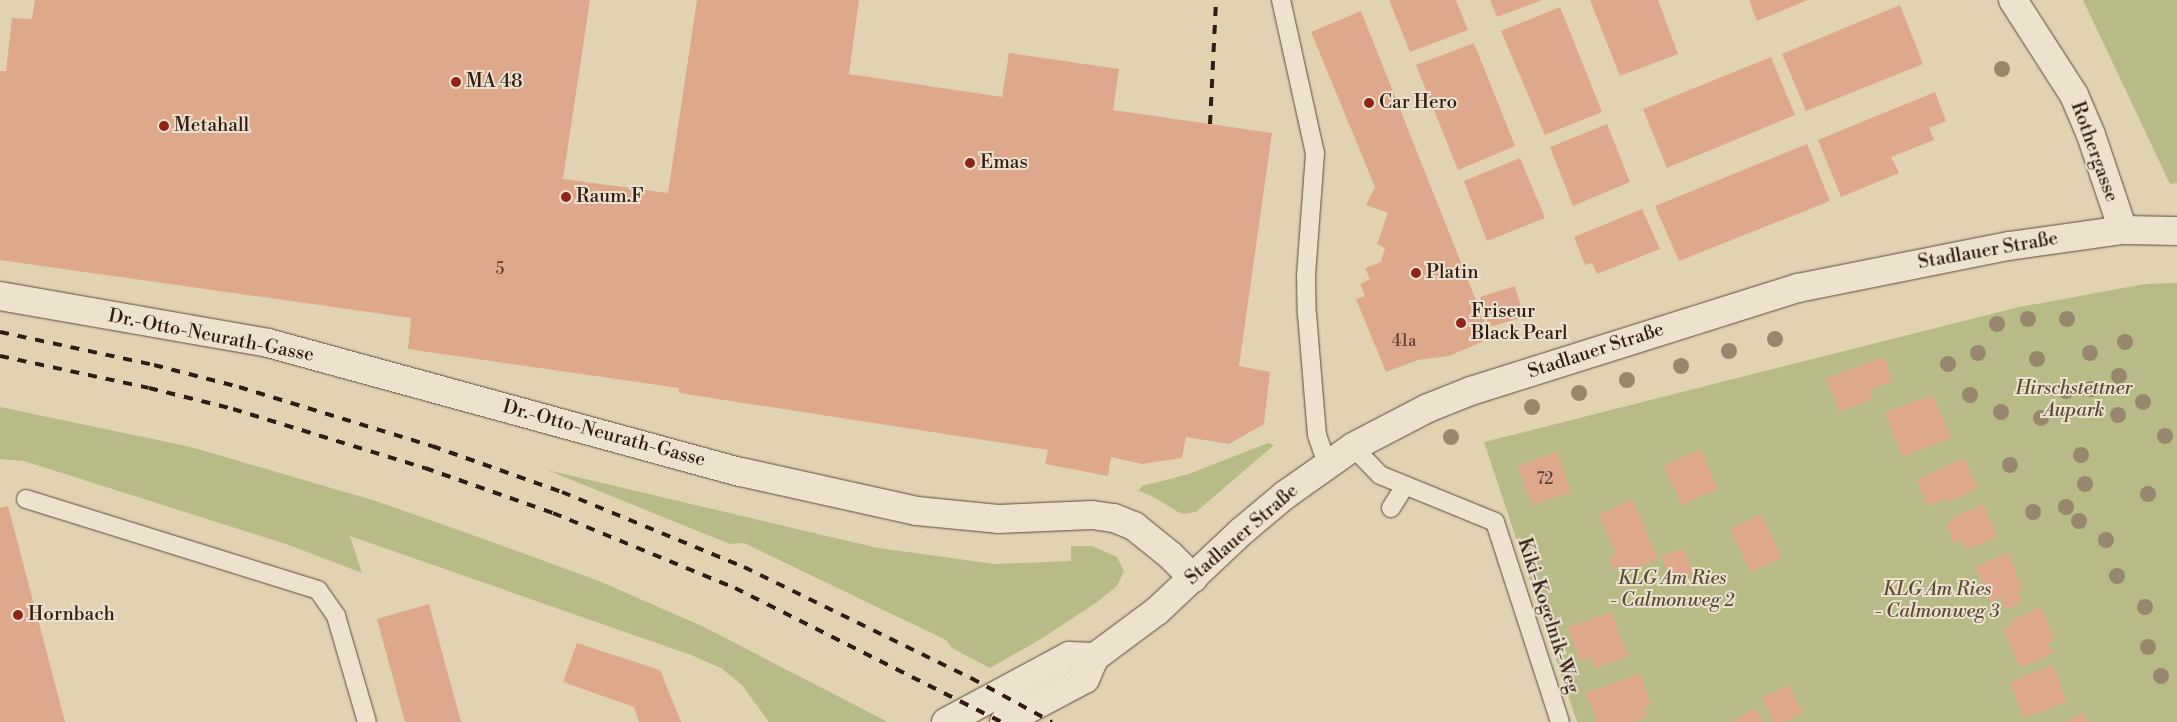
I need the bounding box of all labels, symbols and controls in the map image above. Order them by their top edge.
place label: MA 48 [466,71,523,93]
marker: MA 48 [450,76,462,88]
place label: Car Hero [1379,92,1457,114]
marker: Car Hero [1363,97,1375,109]
street label: Rothergasse [2065,99,2123,205]
place label: Metahall [174,115,249,137]
marker: Metahall [158,120,170,132]
place label: Emas [980,152,1028,174]
marker: Emas [964,157,976,169]
place label: Raum.F [576,186,643,208]
marker: Raum.F [560,191,572,203]
street label: Stadlauer Straße [1916,227,2060,275]
house number: 5 [496,259,504,279]
place label: Platin [1426,262,1479,284]
marker: Platin [1410,267,1422,279]
place label: Friseur Black Pearl [1471,301,1568,345]
street label: Dr.-Otto-Neurath-Gasse [106,305,316,367]
marker: Friseur Black Pearl [1455,317,1467,329]
street label: Stadlauer Straße [1525,318,1667,384]
house number: 41a [1392,331,1416,351]
park label: Hirschstettner Aupark [2015,378,2133,422]
street label: Dr.-Otto-Neurath-Gasse [500,396,708,472]
house number: 72 [1537,469,1553,489]
street label: Stadlauer Straße [1181,480,1303,590]
street label: Kiki-Kogelnik-Weg [1512,535,1584,697]
park label: KLG Am Ries - Calmonweg 2 [1610,568,1734,612]
park label: KLG Am Ries - Calmonweg 3 [1875,579,1999,623]
place label: Hornbach [28,604,115,626]
marker: Hornbach [12,609,24,621]

